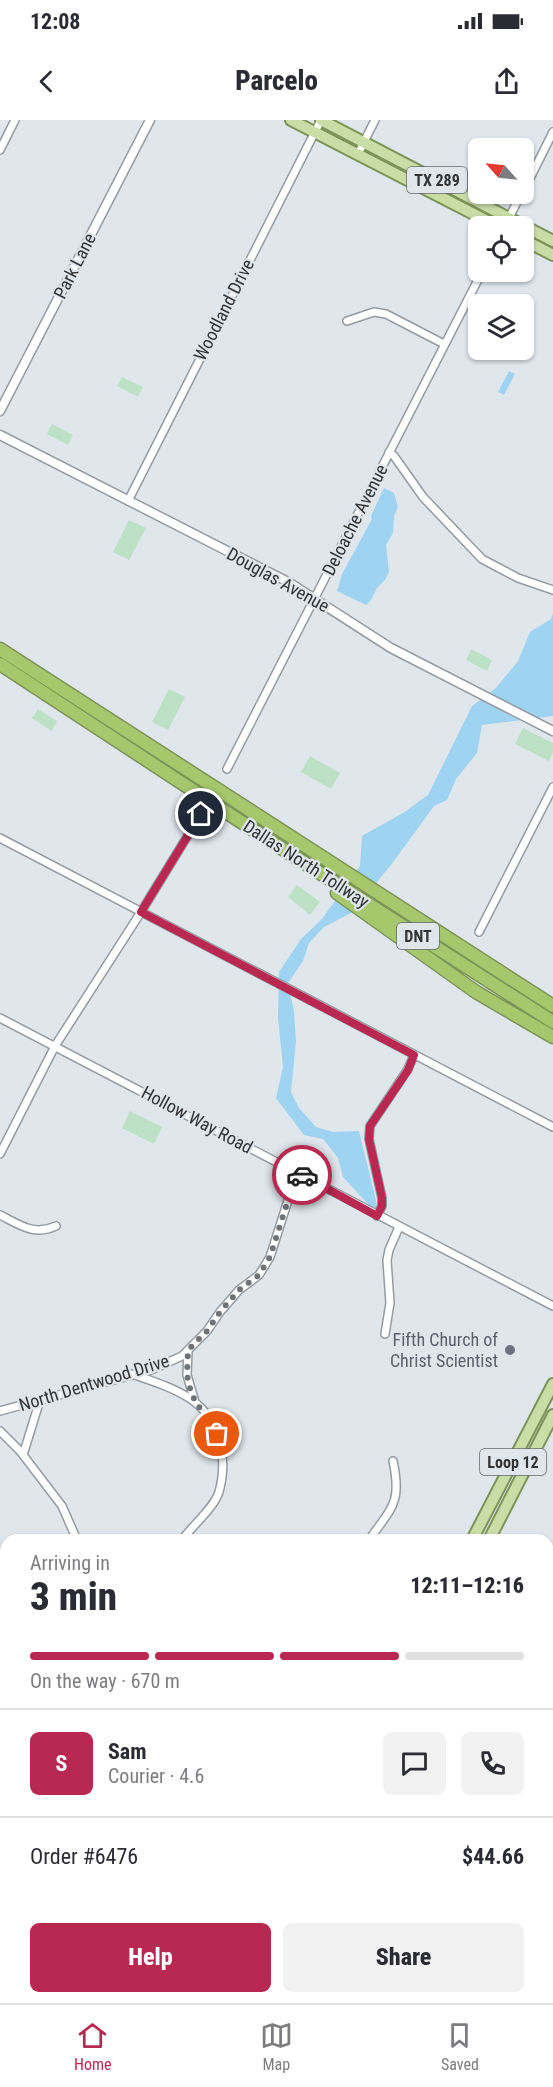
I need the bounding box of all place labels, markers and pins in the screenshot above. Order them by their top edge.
pin [175,788,226,839]
place label: Fifth Church of Christ Scientist [390,1329,498,1371]
marker: Fifth Church of Christ Scientist [503,1343,517,1357]
pin [191,1408,242,1459]

